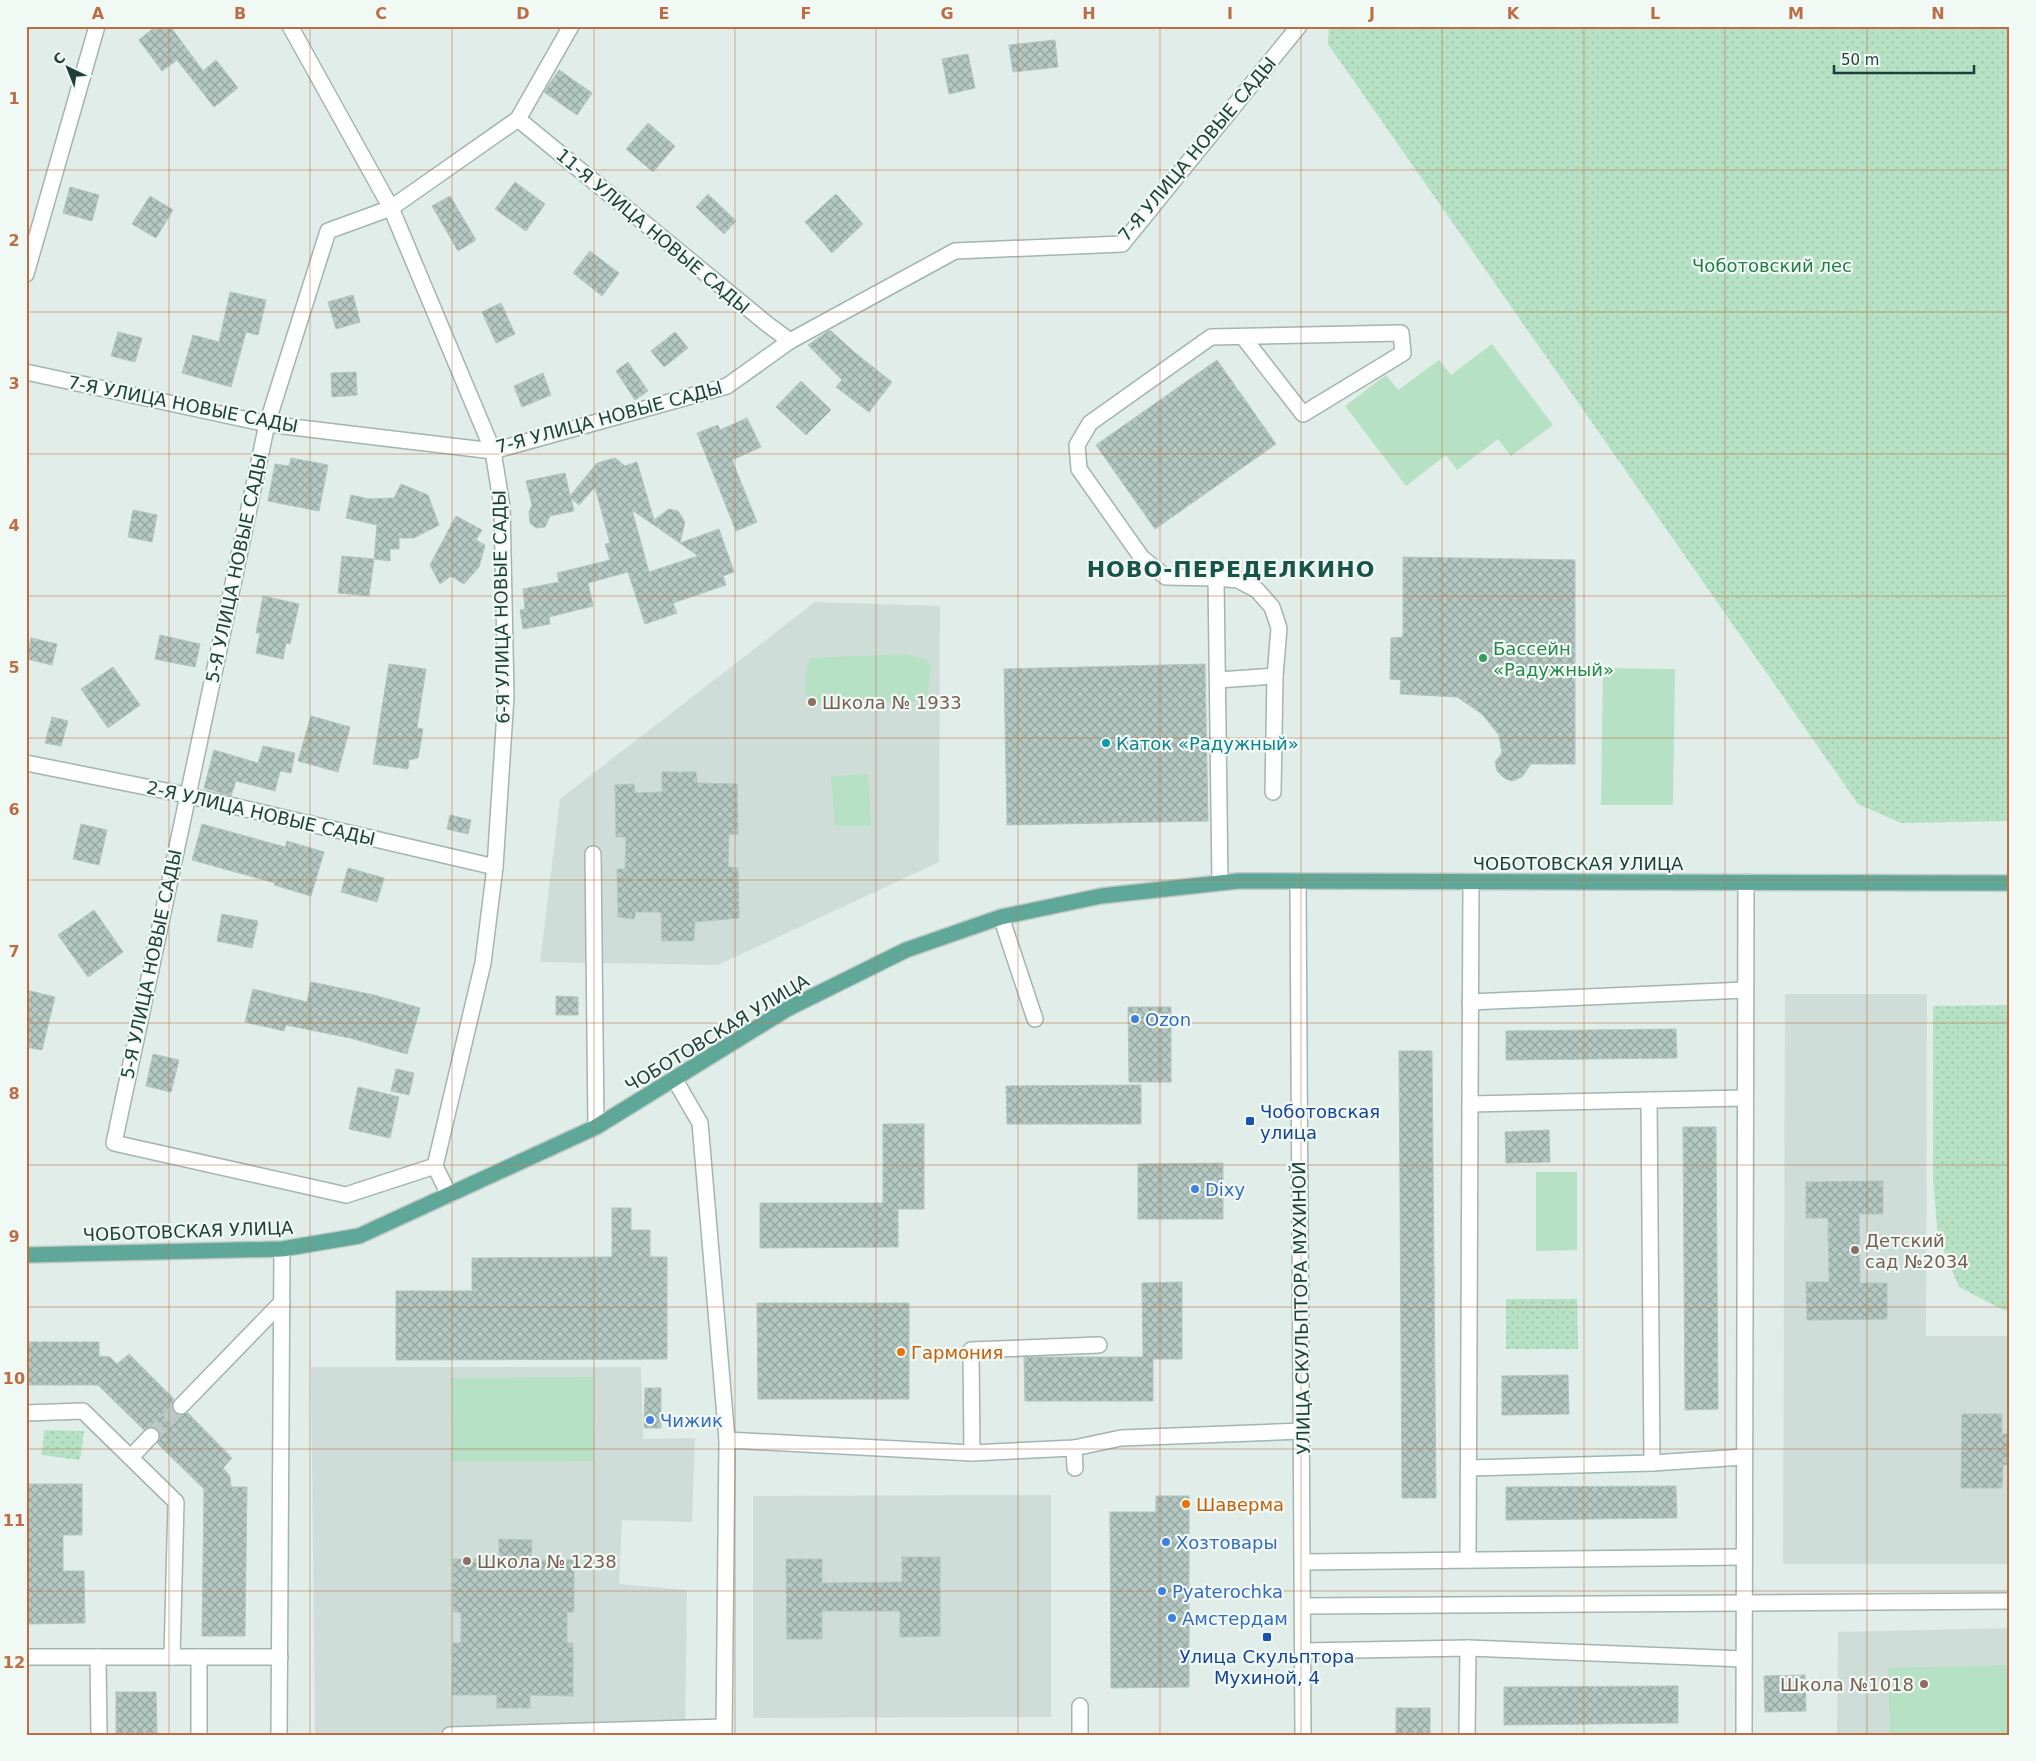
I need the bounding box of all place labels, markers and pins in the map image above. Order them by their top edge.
place label: Бассейн «Радужный» [1493,638,1614,680]
marker: Бассейн «Радужный» [1477,652,1489,664]
place label: Школа № 1933 [822,692,962,713]
marker: Школа № 1933 [806,696,818,708]
place label: Каток «Радужный» [1116,733,1299,754]
marker: Каток «Радужный» [1100,737,1112,749]
place label: Ozon [1145,1009,1191,1030]
marker: Ozon [1129,1013,1141,1025]
place label: Чоботовская улица [1260,1101,1380,1143]
marker: Чоботовская улица [1244,1115,1256,1127]
place label: Dixy [1205,1179,1246,1200]
marker: Dixy [1189,1183,1201,1195]
place label: Детский сад №2034 [1865,1230,1969,1272]
marker: Детский сад №2034 [1849,1244,1861,1256]
place label: Гармония [911,1342,1003,1363]
marker: Гармония [895,1346,907,1358]
place label: Чижик [660,1410,723,1431]
marker: Чижик [644,1414,656,1426]
place label: Шаверма [1196,1494,1284,1515]
marker: Шаверма [1180,1498,1192,1510]
place label: Хозтовары [1176,1532,1278,1553]
marker: Хозтовары [1160,1536,1172,1548]
place label: Школа № 1238 [477,1551,617,1572]
marker: Школа № 1238 [461,1555,473,1567]
place label: Pyaterochka [1172,1581,1283,1602]
marker: Pyaterochka [1156,1585,1168,1597]
place label: Амстердам [1182,1608,1288,1629]
marker: Амстердам [1166,1612,1178,1624]
marker: Улица Скульптора Мухиной, 4 [1261,1631,1273,1643]
place label: Улица Скульптора Мухиной, 4 [1179,1646,1355,1688]
place label: Школа №1018 [1780,1674,1914,1695]
marker: Школа №1018 [1918,1678,1930,1690]

